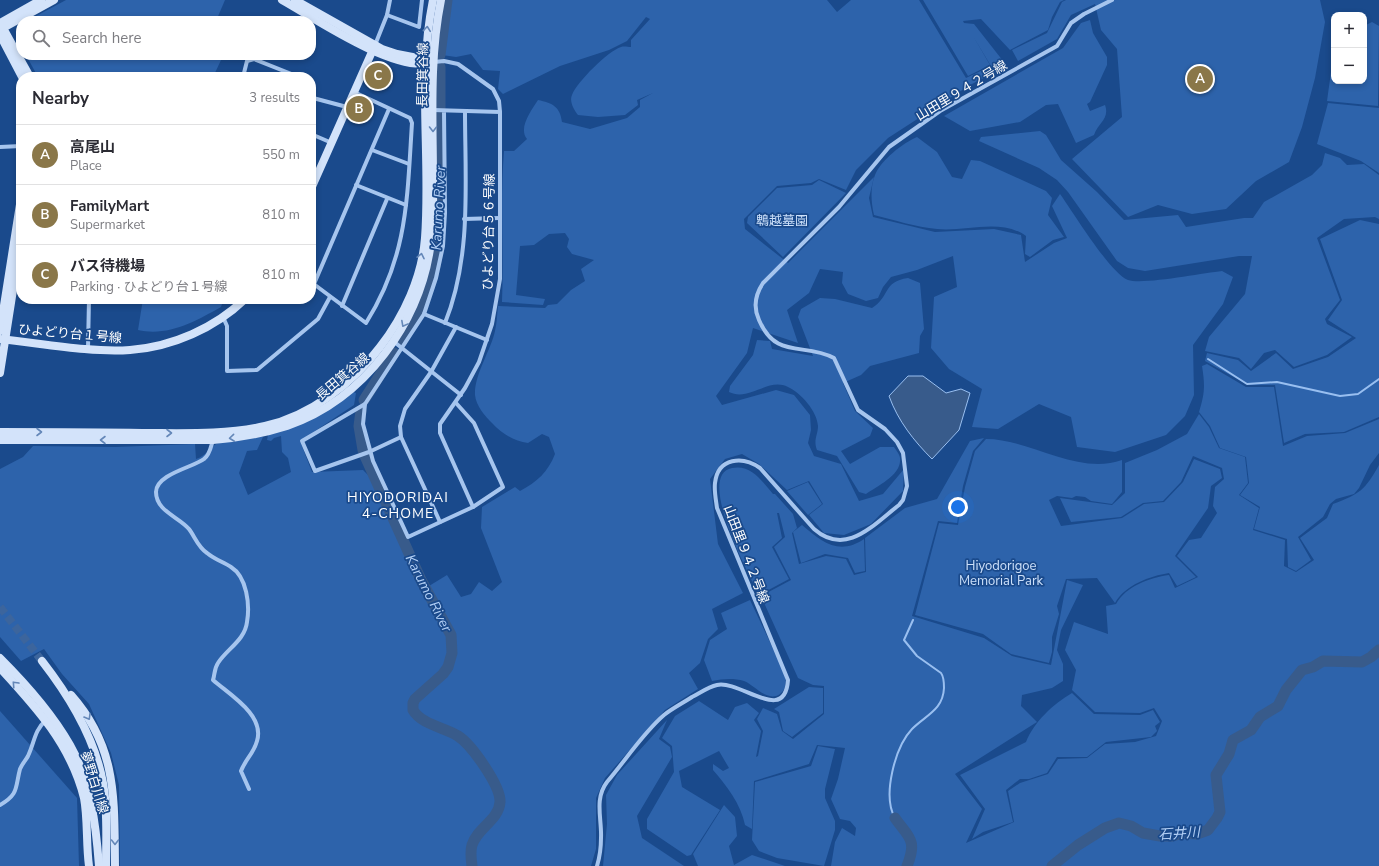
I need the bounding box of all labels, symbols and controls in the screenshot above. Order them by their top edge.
map controls [1331,12,1367,84]
button: + [1331,12,1367,48]
search box [16,16,316,60]
one-way arrow [423,26,432,32]
icon: search [30,27,52,49]
text: Search here [62,28,142,48]
street label: 長田箕谷線 [413,42,433,108]
button: − [1331,48,1367,84]
street label: 山田里９４２号線 [912,56,1011,125]
pin: C [365,61,391,91]
pin: A [1187,64,1213,94]
text: Nearby [32,87,89,110]
text: 3 results [249,89,300,107]
pin: B [346,94,372,124]
one-way arrow [429,126,437,132]
text: 高尾山 [70,137,115,157]
text: A [40,146,50,164]
text: 550 m [262,146,300,164]
text: Place [70,157,102,175]
water label: Karumo River [427,164,450,251]
street label: ひよどり台５６号線 [479,173,499,291]
text: FamilyMart [70,196,149,216]
text: B [41,206,49,224]
text: 810 m [262,206,300,224]
park label: 鵯越墓園 [756,212,808,230]
text: Supermarket [70,216,145,234]
one-way arrow [417,252,425,259]
text: バス待機場 [70,256,145,276]
text: C [41,266,49,284]
text: 810 m [262,266,300,284]
text: Parking · ひよどり台１号線 [70,278,228,296]
street label: ひよどり台１号線 [17,320,123,347]
one-way arrow [401,320,409,327]
street label: 長田箕谷線 [312,349,373,405]
one-way arrow [36,428,42,436]
one-way arrow [166,429,172,437]
one-way arrow [229,434,236,443]
one-way arrow [100,436,106,444]
district label: HIYODORIDAI 4-CHOME [347,488,449,523]
your location [948,497,968,517]
street label: 山田里９４２号線 [719,503,773,606]
water label: Karumo River [401,551,457,636]
park label: Hiyodorigoe Memorial Park [959,557,1044,590]
one-way arrow [12,681,20,689]
one-way arrow [84,713,91,720]
street label: 夢野白川線 [76,749,112,816]
water label: 石井川 [1157,822,1203,844]
one-way arrow [111,839,119,845]

